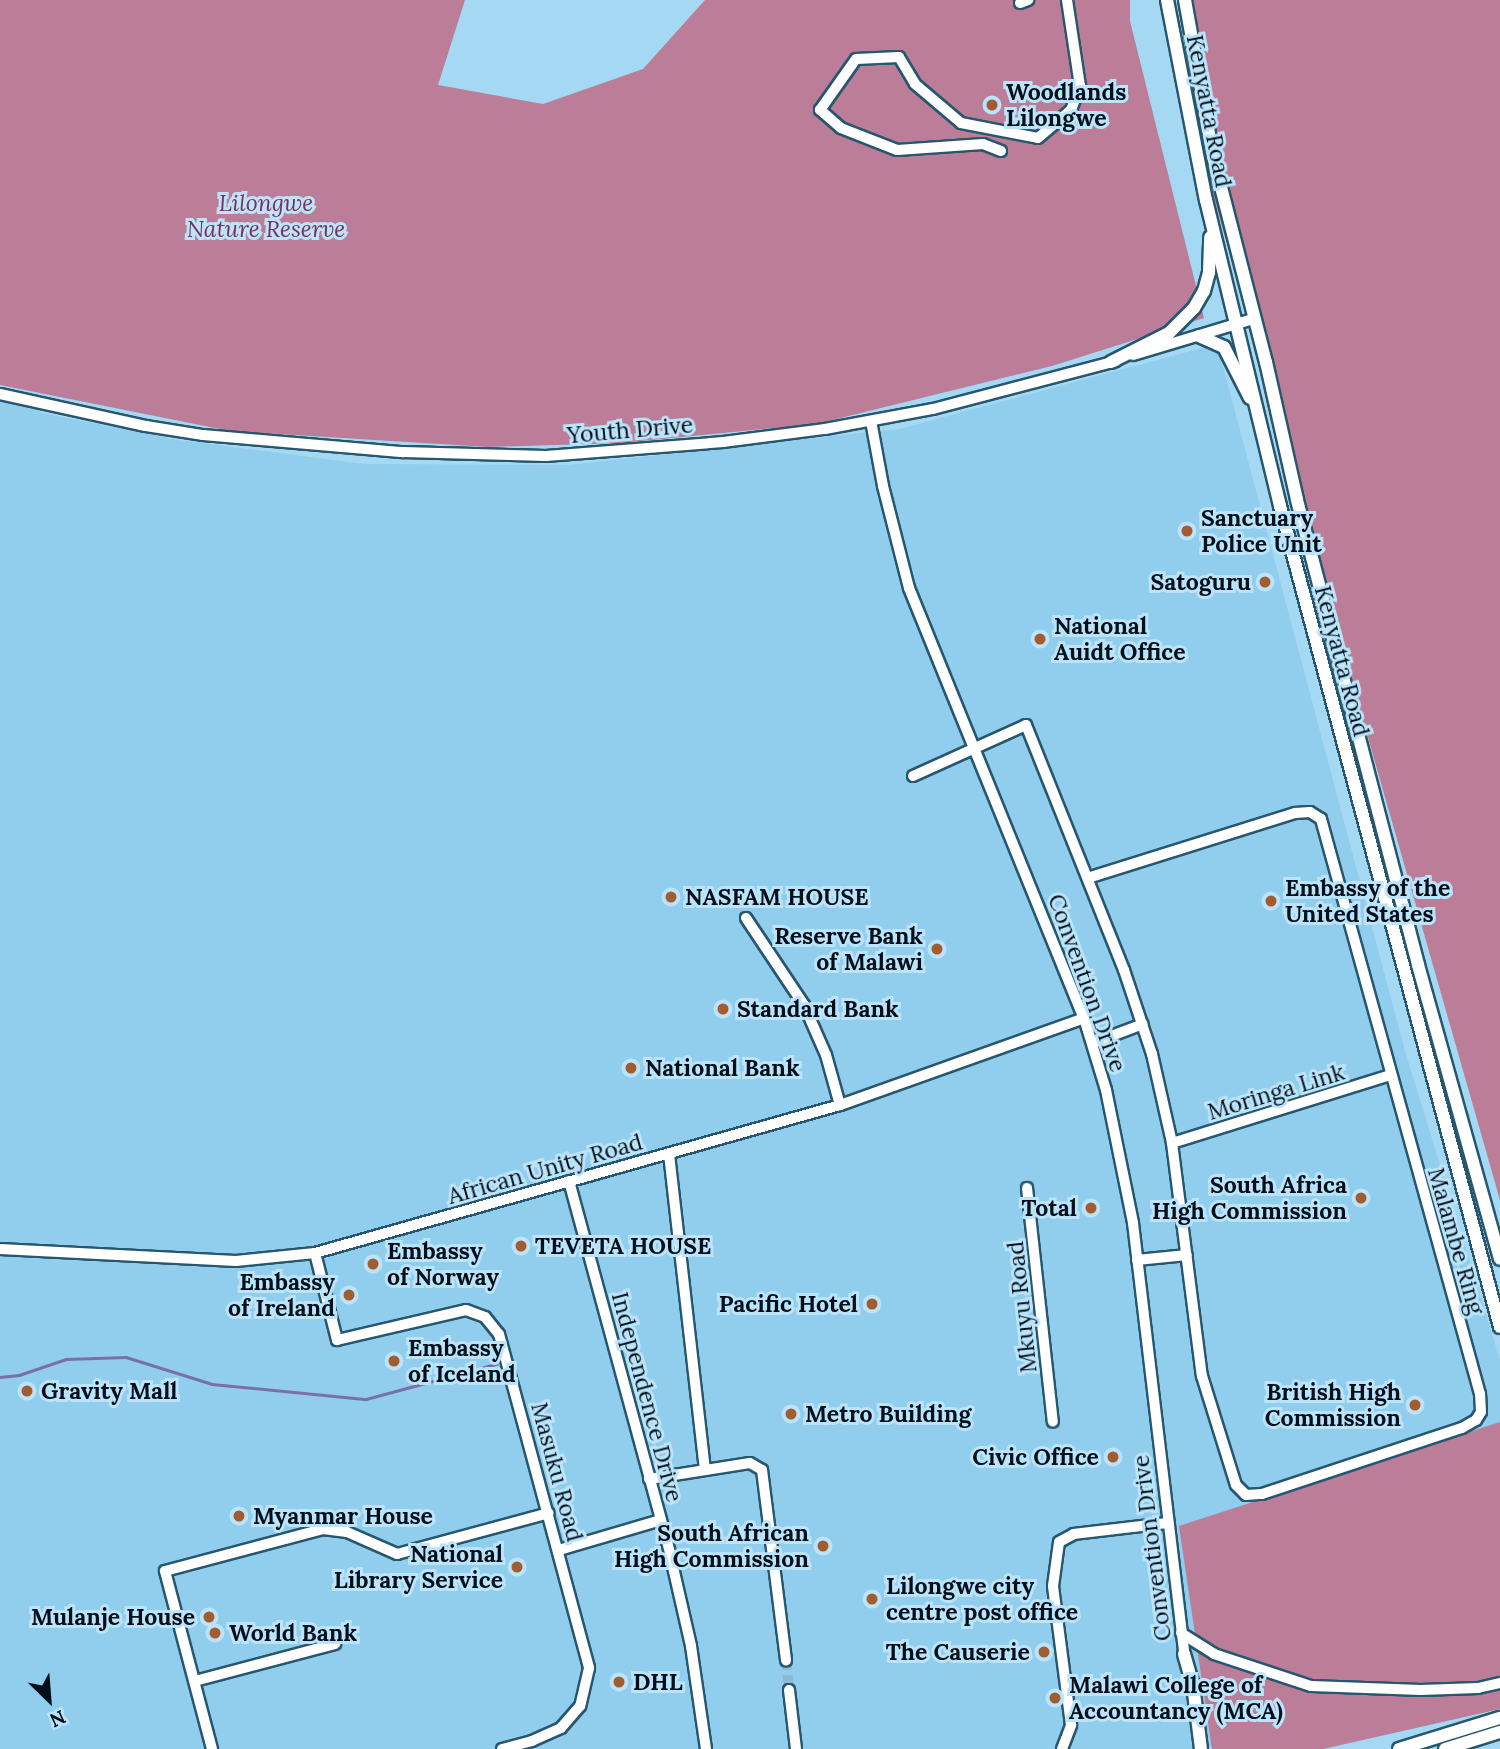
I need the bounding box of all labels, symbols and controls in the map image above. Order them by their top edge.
street label: Kenyatta Road [1181,32,1237,190]
place label: Woodlands Lilongwe [1006,78,1126,132]
marker: Woodlands Lilongwe [984,97,1000,113]
park label: Lilongwe Nature Reserve [187,189,345,243]
street label: Youth Drive [566,411,694,449]
place label: Sanctuary Police Unit [1201,504,1322,558]
marker: Sanctuary Police Unit [1179,523,1195,539]
place label: Satoguru [1150,568,1251,596]
marker: Satoguru [1257,574,1273,590]
street label: Kenyatta Road [1309,583,1375,739]
place label: National Auidt Office [1054,612,1186,666]
marker: National Auidt Office [1032,631,1048,647]
place label: Embassy of the United States [1285,874,1450,928]
place label: NASFAM HOUSE [685,883,869,911]
marker: NASFAM HOUSE [663,889,679,905]
street label: Convention Drive [1042,890,1132,1076]
marker: Embassy of the United States [1263,893,1279,909]
place label: Reserve Bank of Malawi [774,922,923,976]
marker: Reserve Bank of Malawi [929,941,945,957]
place label: Standard Bank [737,995,899,1023]
marker: Standard Bank [715,1001,731,1017]
place label: National Bank [645,1054,800,1082]
street label: Moringa Link [1204,1058,1348,1126]
marker: National Bank [623,1060,639,1076]
street label: African Unity Road [444,1128,646,1210]
street label: Malambe Ring [1422,1165,1490,1317]
place label: South Africa High Commission [1152,1171,1347,1225]
marker: South Africa High Commission [1353,1190,1369,1206]
place label: Total [1021,1194,1077,1222]
marker: Total [1083,1200,1099,1216]
place label: TEVETA HOUSE [535,1232,711,1260]
place label: Embassy of Norway [387,1237,499,1291]
marker: TEVETA HOUSE [513,1238,529,1254]
street label: Mkuyu Road [1001,1240,1043,1374]
marker: Embassy of Norway [365,1256,381,1272]
place label: Embassy of Ireland [228,1268,335,1322]
marker: Embassy of Ireland [341,1287,357,1303]
street label: Independence Drive [606,1289,688,1505]
place label: Pacific Hotel [719,1290,858,1318]
marker: Pacific Hotel [864,1296,880,1312]
place label: Embassy of Iceland [408,1334,516,1388]
marker: Embassy of Iceland [386,1353,402,1369]
place label: Gravity Mall [41,1377,178,1405]
place label: British High Commission [1265,1378,1401,1432]
marker: Gravity Mall [19,1383,35,1399]
marker: British High Commission [1407,1397,1423,1413]
street label: Masuku Road [525,1399,589,1545]
place label: Metro Building [805,1400,971,1428]
marker: Metro Building [783,1406,799,1422]
place label: Civic Office [972,1443,1099,1471]
marker: Civic Office [1105,1449,1121,1465]
street label: Convention Drive [1127,1453,1177,1643]
place label: Myanmar House [253,1502,433,1530]
marker: Myanmar House [231,1508,247,1524]
place label: South African High Commission [614,1519,809,1573]
marker: South African High Commission [815,1538,831,1554]
place label: National Library Service [334,1540,503,1594]
marker: National Library Service [509,1559,525,1575]
place label: Lilongwe city centre post office [886,1572,1078,1626]
marker: Lilongwe city centre post office [864,1591,880,1607]
place label: Mulanje House [31,1603,195,1631]
marker: Mulanje House [201,1609,217,1625]
place label: World Bank [229,1619,357,1647]
marker: World Bank [207,1625,223,1641]
place label: The Causerie [886,1638,1030,1666]
marker: The Causerie [1036,1644,1052,1660]
north arrow [14,1665,84,1735]
place label: DHL [633,1668,683,1696]
place label: Malawi College of Accountancy (MCA) [1069,1671,1283,1725]
marker: DHL [611,1674,627,1690]
marker: Malawi College of Accountancy (MCA) [1047,1690,1063,1706]
text: N [46,1705,70,1733]

